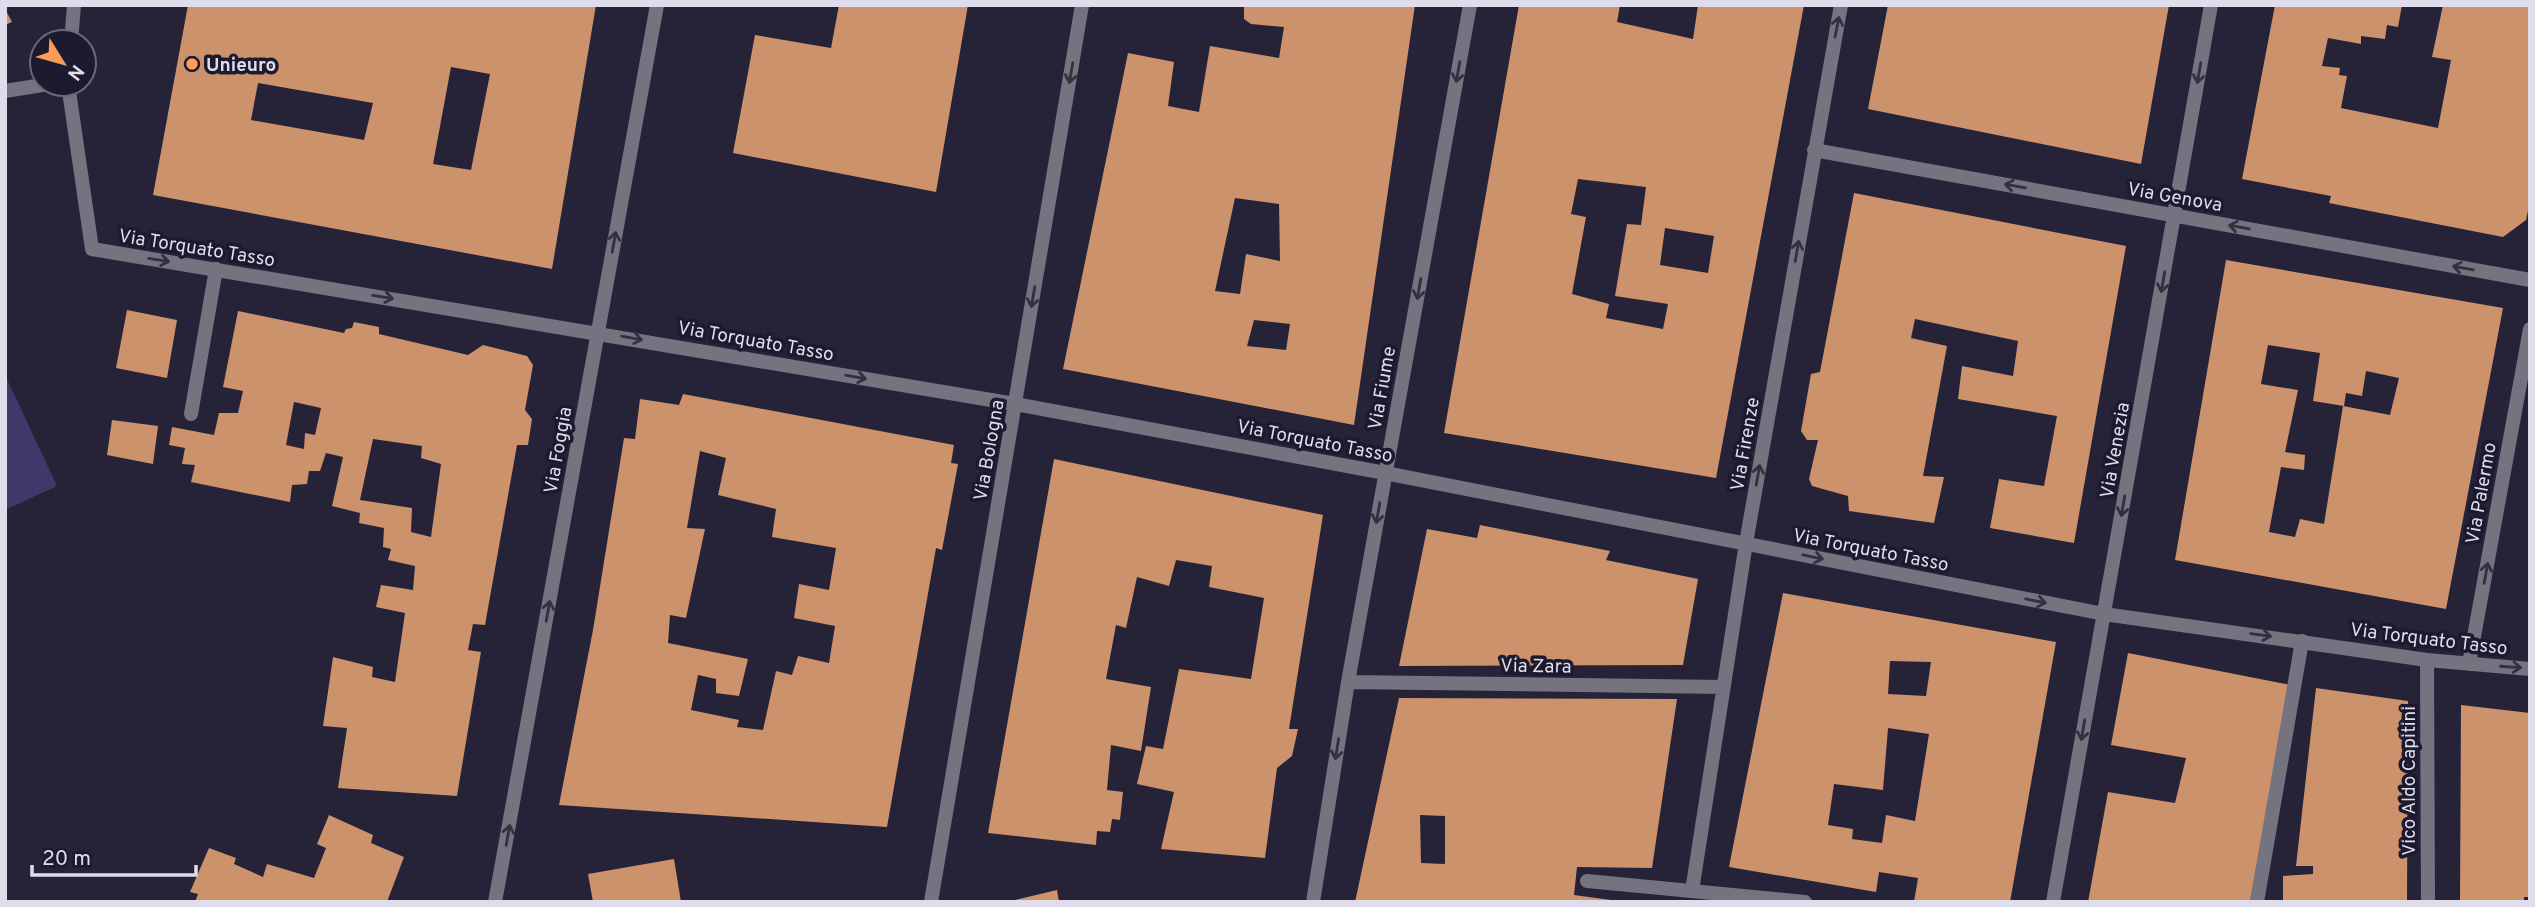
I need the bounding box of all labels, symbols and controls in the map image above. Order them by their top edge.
one-way arrow [1831,16,1844,39]
north arrow [28,28,98,98]
place label: Unieuro [206,54,276,78]
marker: Unieuro [184,56,200,72]
text: N [61,59,89,85]
one-way arrow [1451,60,1464,83]
one-way arrow [1064,61,1077,83]
one-way arrow [2192,61,2205,83]
street label: Via Genova [2125,178,2224,218]
one-way arrow [2004,179,2027,193]
one-way arrow [2228,220,2251,233]
street label: Via Torquato Tasso [117,225,277,273]
one-way arrow [608,231,622,254]
one-way arrow [1791,240,1804,263]
one-way arrow [147,254,170,267]
one-way arrow [2452,261,2475,274]
one-way arrow [2156,270,2169,293]
one-way arrow [1411,277,1425,300]
one-way arrow [1026,285,1039,308]
one-way arrow [372,291,394,304]
street label: Via Torquato Tasso [676,316,836,368]
one-way arrow [620,332,643,345]
street label: Via Fiume [1364,345,1402,432]
one-way arrow [844,370,867,384]
street label: Via Firenze [1726,396,1766,493]
street label: Via Bologna [969,398,1011,503]
street label: Via Venezia [2096,400,2136,500]
street label: Via Foggia [540,405,578,496]
street label: Via Torquato Tasso [1235,415,1395,469]
street label: Via Palermo [2461,441,2503,546]
one-way arrow [1752,465,1765,487]
one-way arrow [2116,495,2129,517]
one-way arrow [1371,501,1384,524]
street label: Via Torquato Tasso [1791,524,1951,578]
one-way arrow [1801,551,1824,565]
one-way arrow [2479,562,2493,585]
one-way arrow [2024,595,2047,608]
one-way arrow [542,600,555,623]
street label: Via Torquato Tasso [2349,618,2509,662]
one-way arrow [2249,629,2272,642]
street label: Via Zara [1500,654,1572,680]
one-way arrow [2499,661,2522,674]
street label: Vico Aldo Capitini [2398,706,2422,856]
one-way arrow [2076,718,2089,741]
one-way arrow [1330,737,1343,760]
one-way arrow [501,824,515,847]
scale bar [32,834,196,878]
text: 20 m [42,846,91,873]

